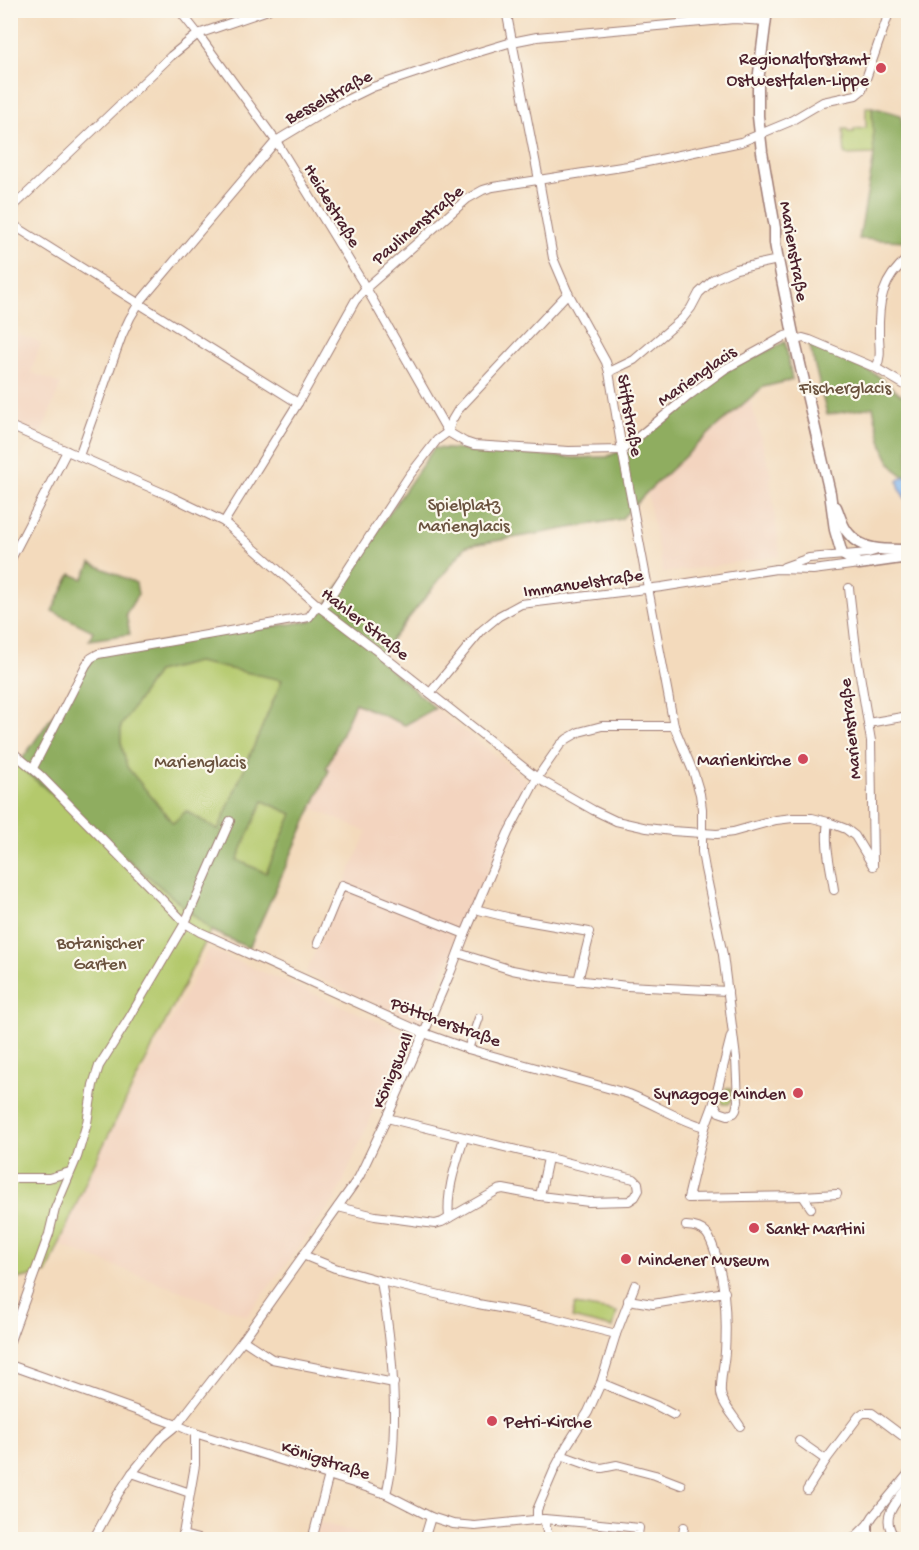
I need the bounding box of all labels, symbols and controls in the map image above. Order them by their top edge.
place label: Regionalforstamt Ostwestfalen-Lippe [727,50,871,92]
marker: Regionalforstamt Ostwestfalen-Lippe [874,61,888,75]
street label: Besselstraße [281,66,377,130]
street label: Heidestraße [298,161,364,253]
street label: Paulinenstraße [368,181,469,271]
street label: Marienstraße [773,200,812,304]
street label: Marienglacis [654,341,742,412]
street label: Stiftstraße [611,373,646,459]
park label: Fischerglacis [798,379,892,400]
park label: Spielplatz Marienglacis [418,496,511,538]
street label: Immanuelstraße [522,566,645,603]
street label: Hahler Straße [316,584,413,666]
street label: Marienstraße [836,677,867,780]
place label: Marienkirche [697,751,792,772]
marker: Marienkirche [796,752,810,766]
park label: Marienglacis [154,753,247,774]
park label: Botanischer Garten [56,934,145,976]
street label: Pöttcherstraße [386,993,504,1053]
street label: Königswall [369,1030,420,1112]
place label: Synagoge Minden [654,1085,786,1106]
marker: Synagoge Minden [791,1086,805,1100]
place label: Sankt Martini [766,1220,865,1241]
marker: Sankt Martini [747,1221,761,1235]
place label: Mindener Museum [638,1251,770,1272]
marker: Mindener Museum [619,1252,633,1266]
place label: Petri-Kirche [503,1413,592,1434]
marker: Petri-Kirche [485,1414,499,1428]
street label: Königstraße [278,1437,373,1486]

